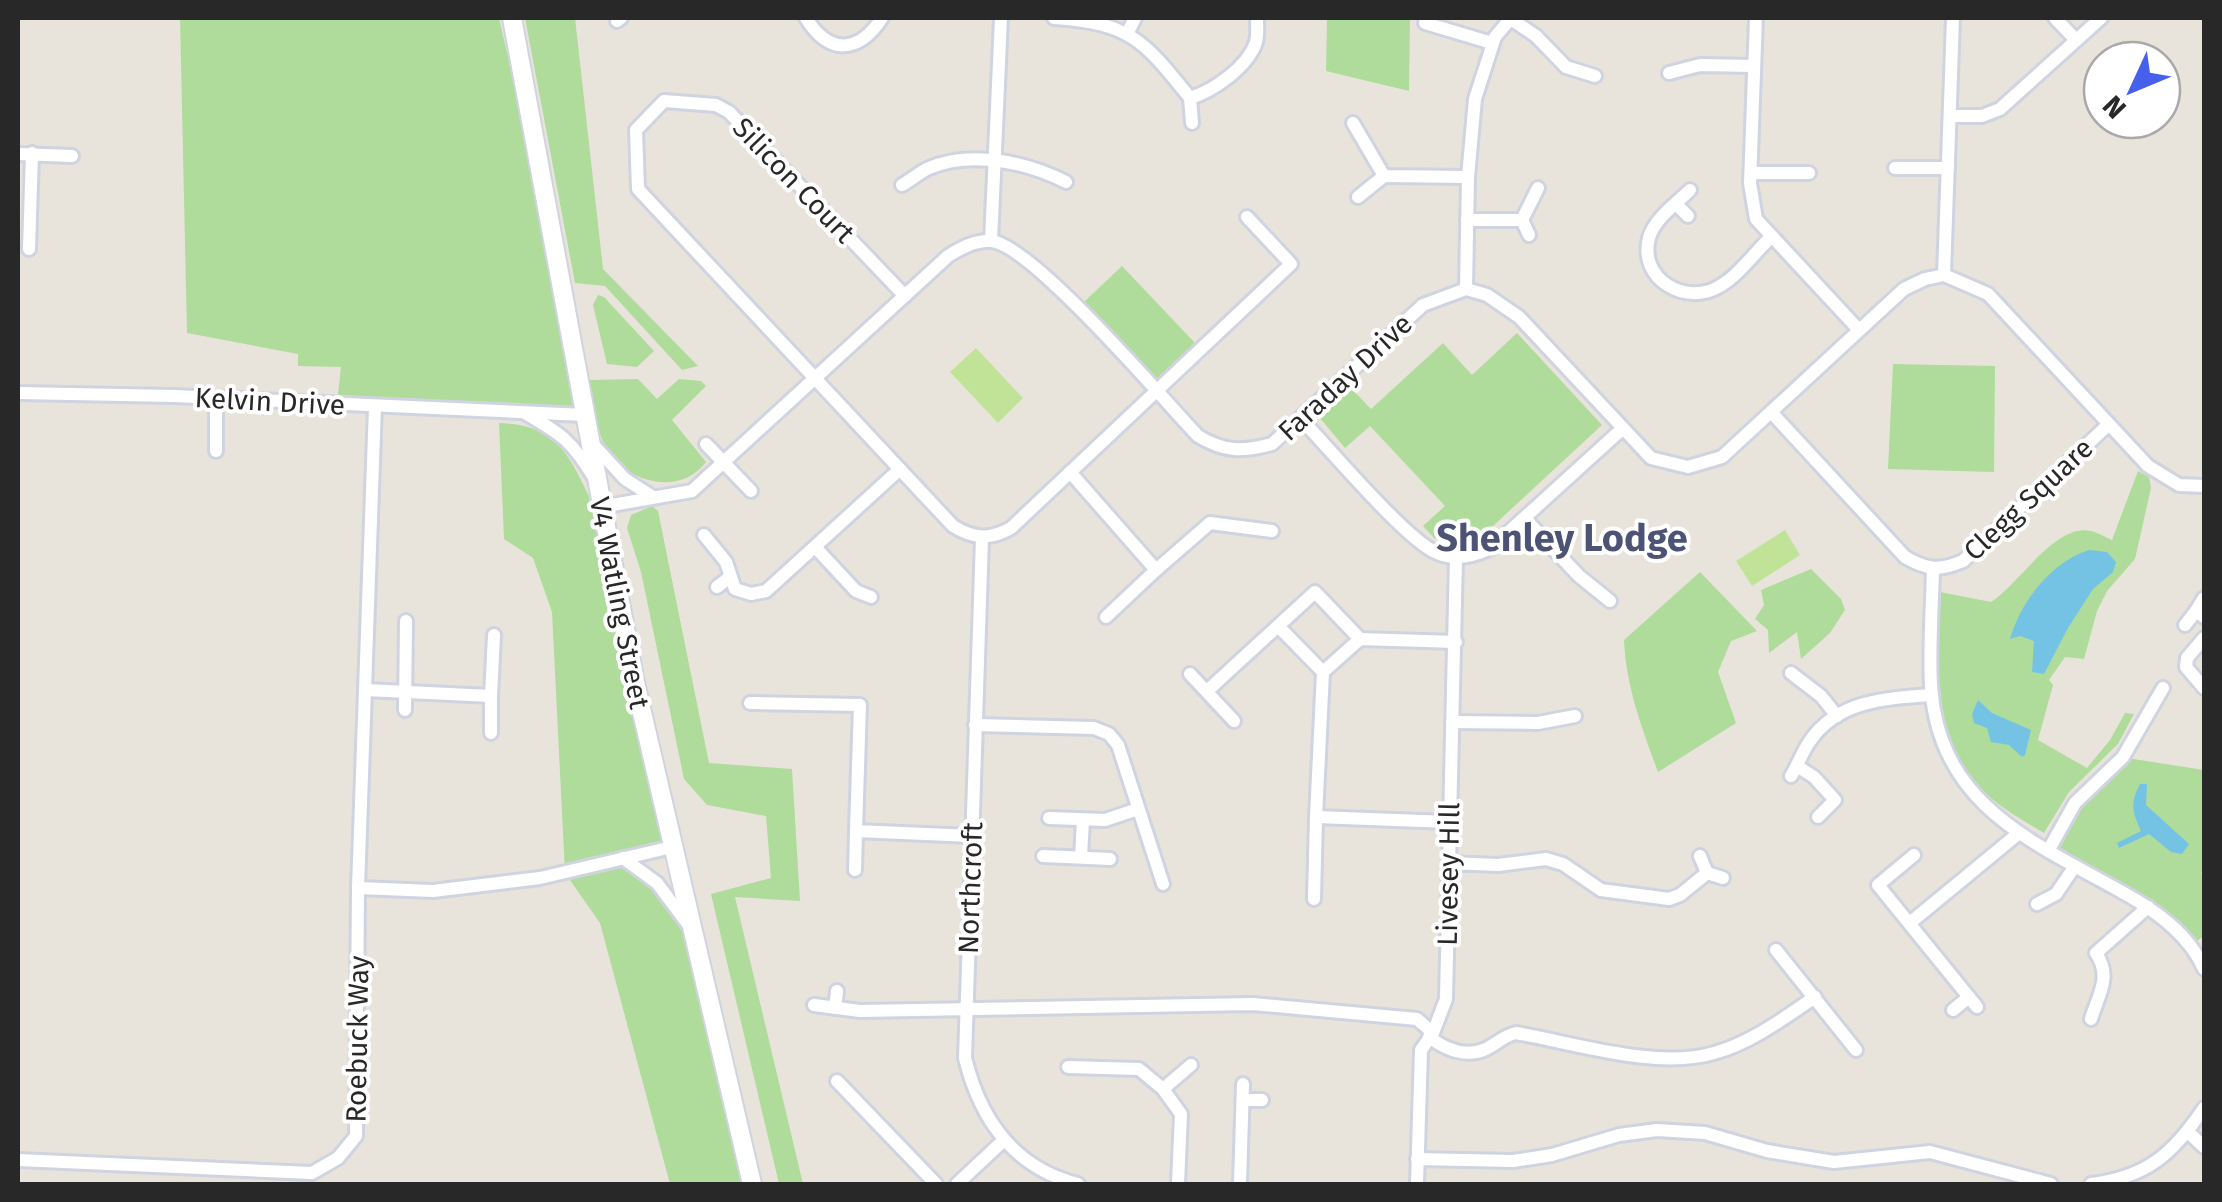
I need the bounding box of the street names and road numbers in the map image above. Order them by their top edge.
street label: Silicon Court [726,111,862,250]
street label: Faraday Drive [1272,307,1419,448]
street label: Kelvin Drive [194,381,346,422]
street label: Clegg Square [1957,431,2100,567]
street label: V4 Watling Street [583,494,656,713]
street label: Livesey Hill [1431,802,1466,946]
street label: Northcroft [952,821,989,955]
street label: Roebuck Way [340,955,375,1123]

